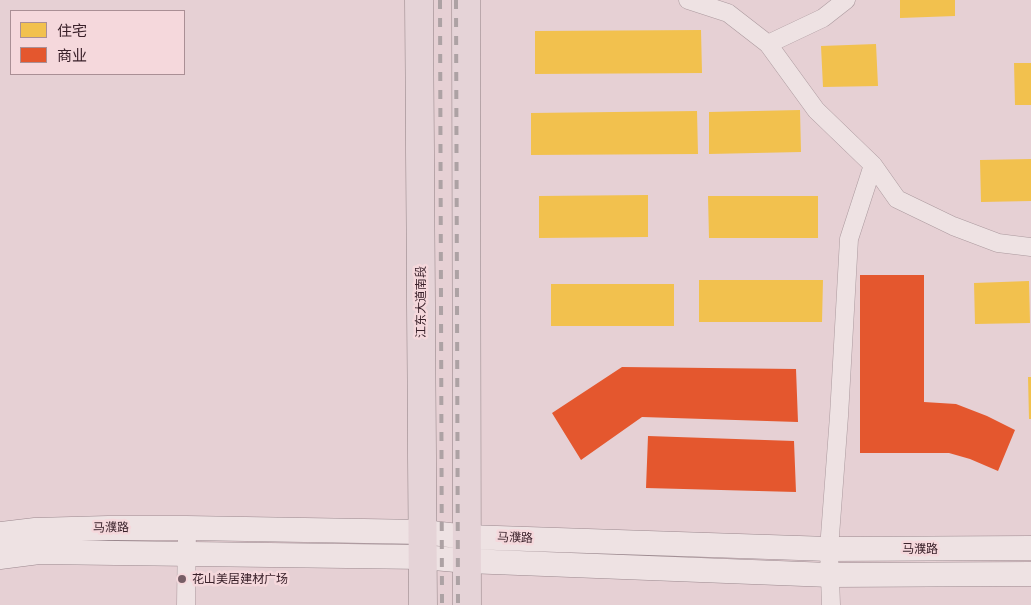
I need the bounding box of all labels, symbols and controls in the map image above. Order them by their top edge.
legend [10,10,185,75]
text: 住宅 [57,18,87,41]
text: 商业 [57,43,87,66]
street label: 江东大道南段 [414,266,428,338]
street label: 马濮路 [93,520,129,536]
street label: 马濮路 [497,530,533,546]
street label: 马濮路 [902,542,938,556]
place label: 花山美居建材广场 [192,572,288,586]
marker: 花山美居建材广场 [176,573,188,585]

